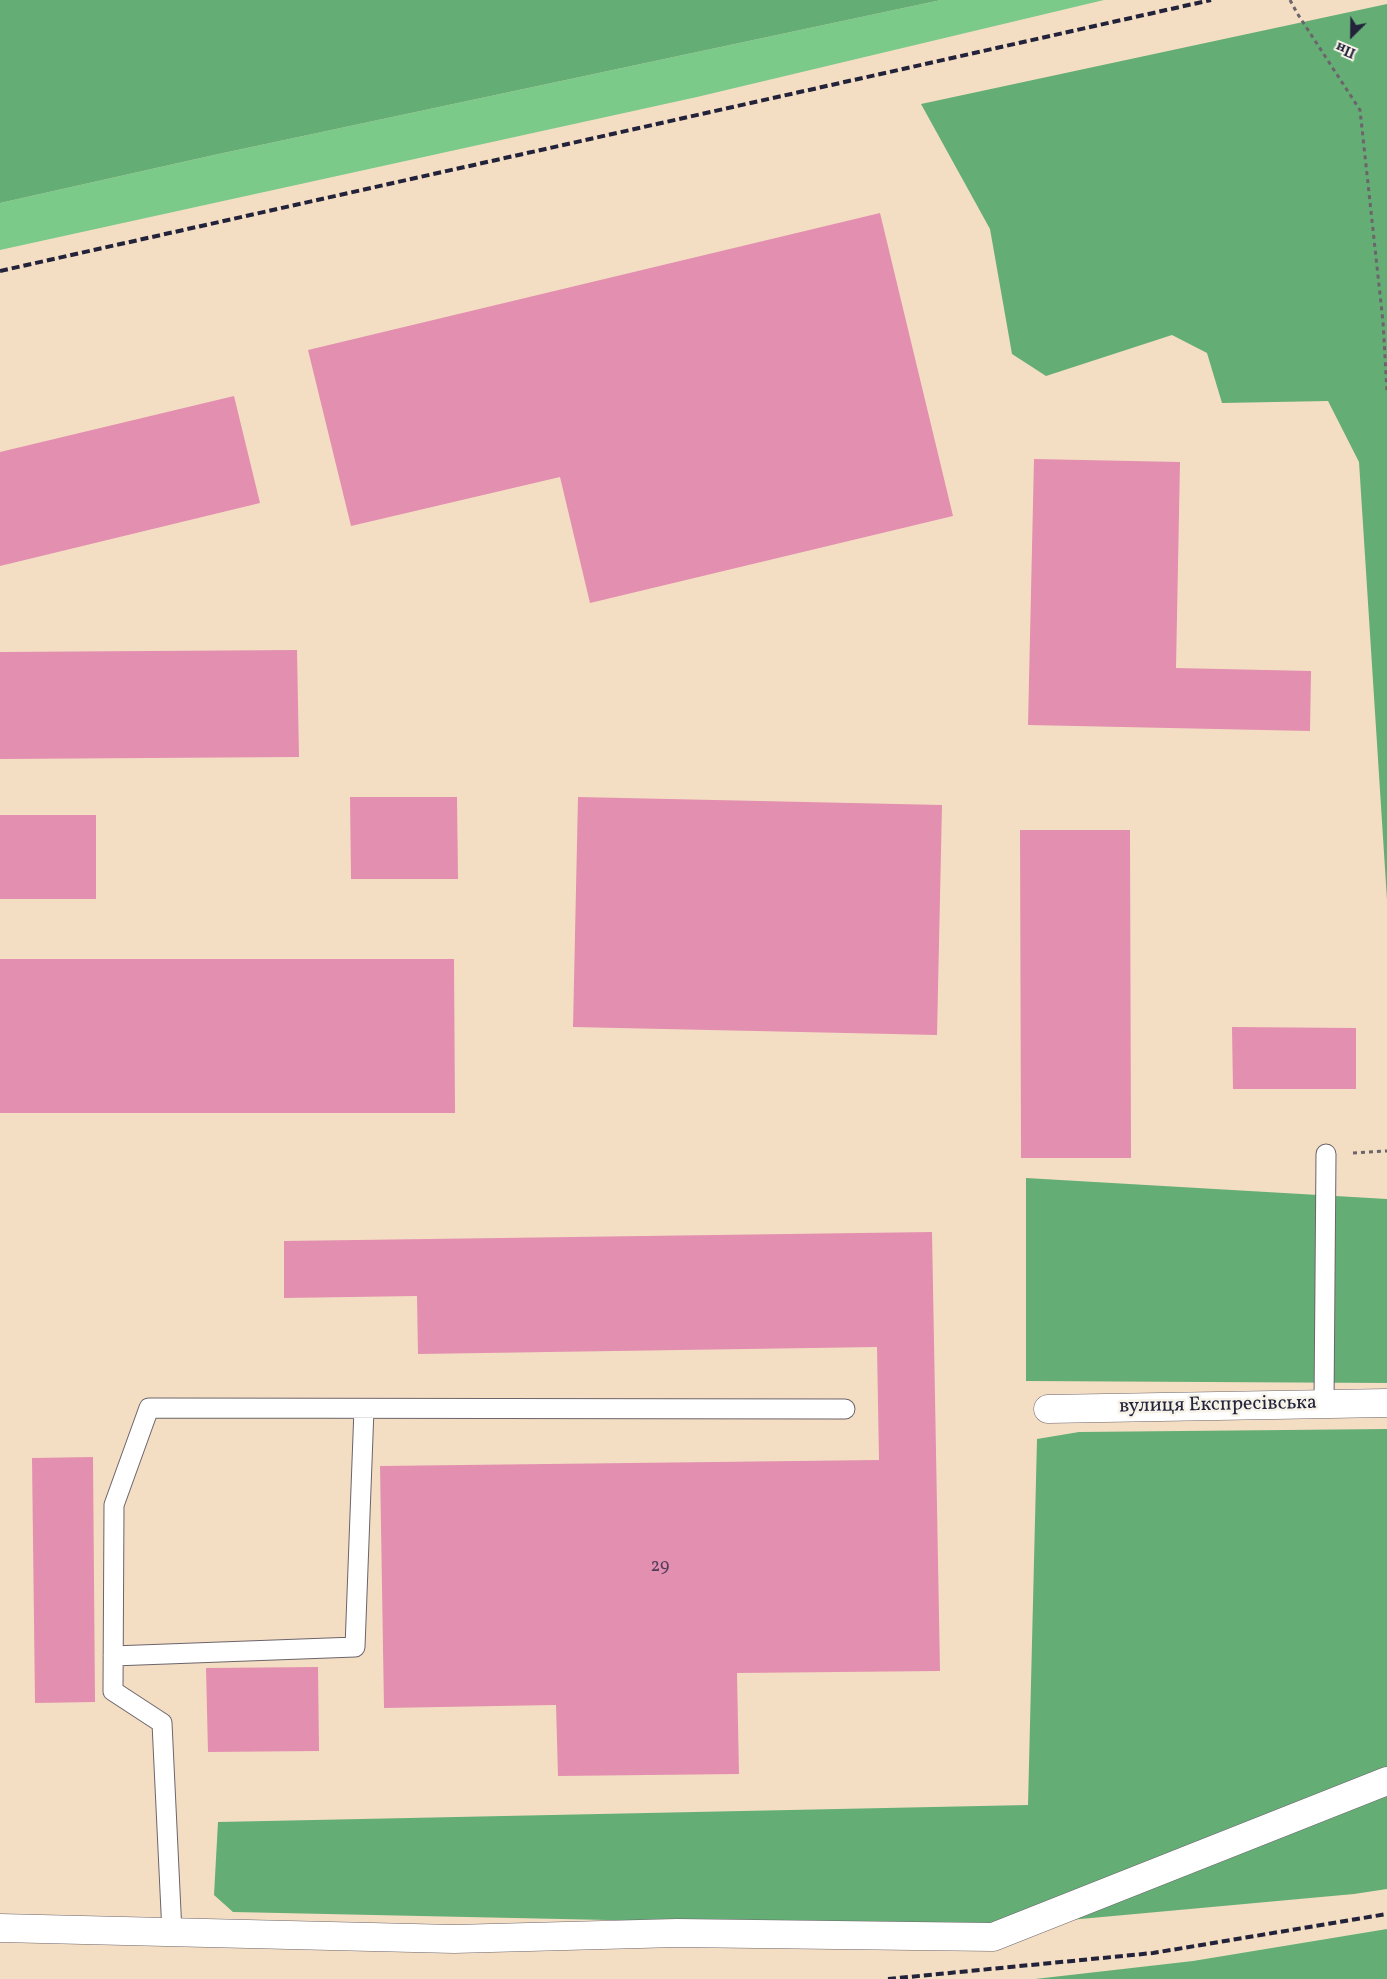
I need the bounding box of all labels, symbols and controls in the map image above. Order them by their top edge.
north arrow [1327,10,1377,60]
text: Пн [1333,37,1359,62]
street label: вулиця Експресівська [1119,1392,1317,1420]
house number: 29 [651,1557,669,1579]

